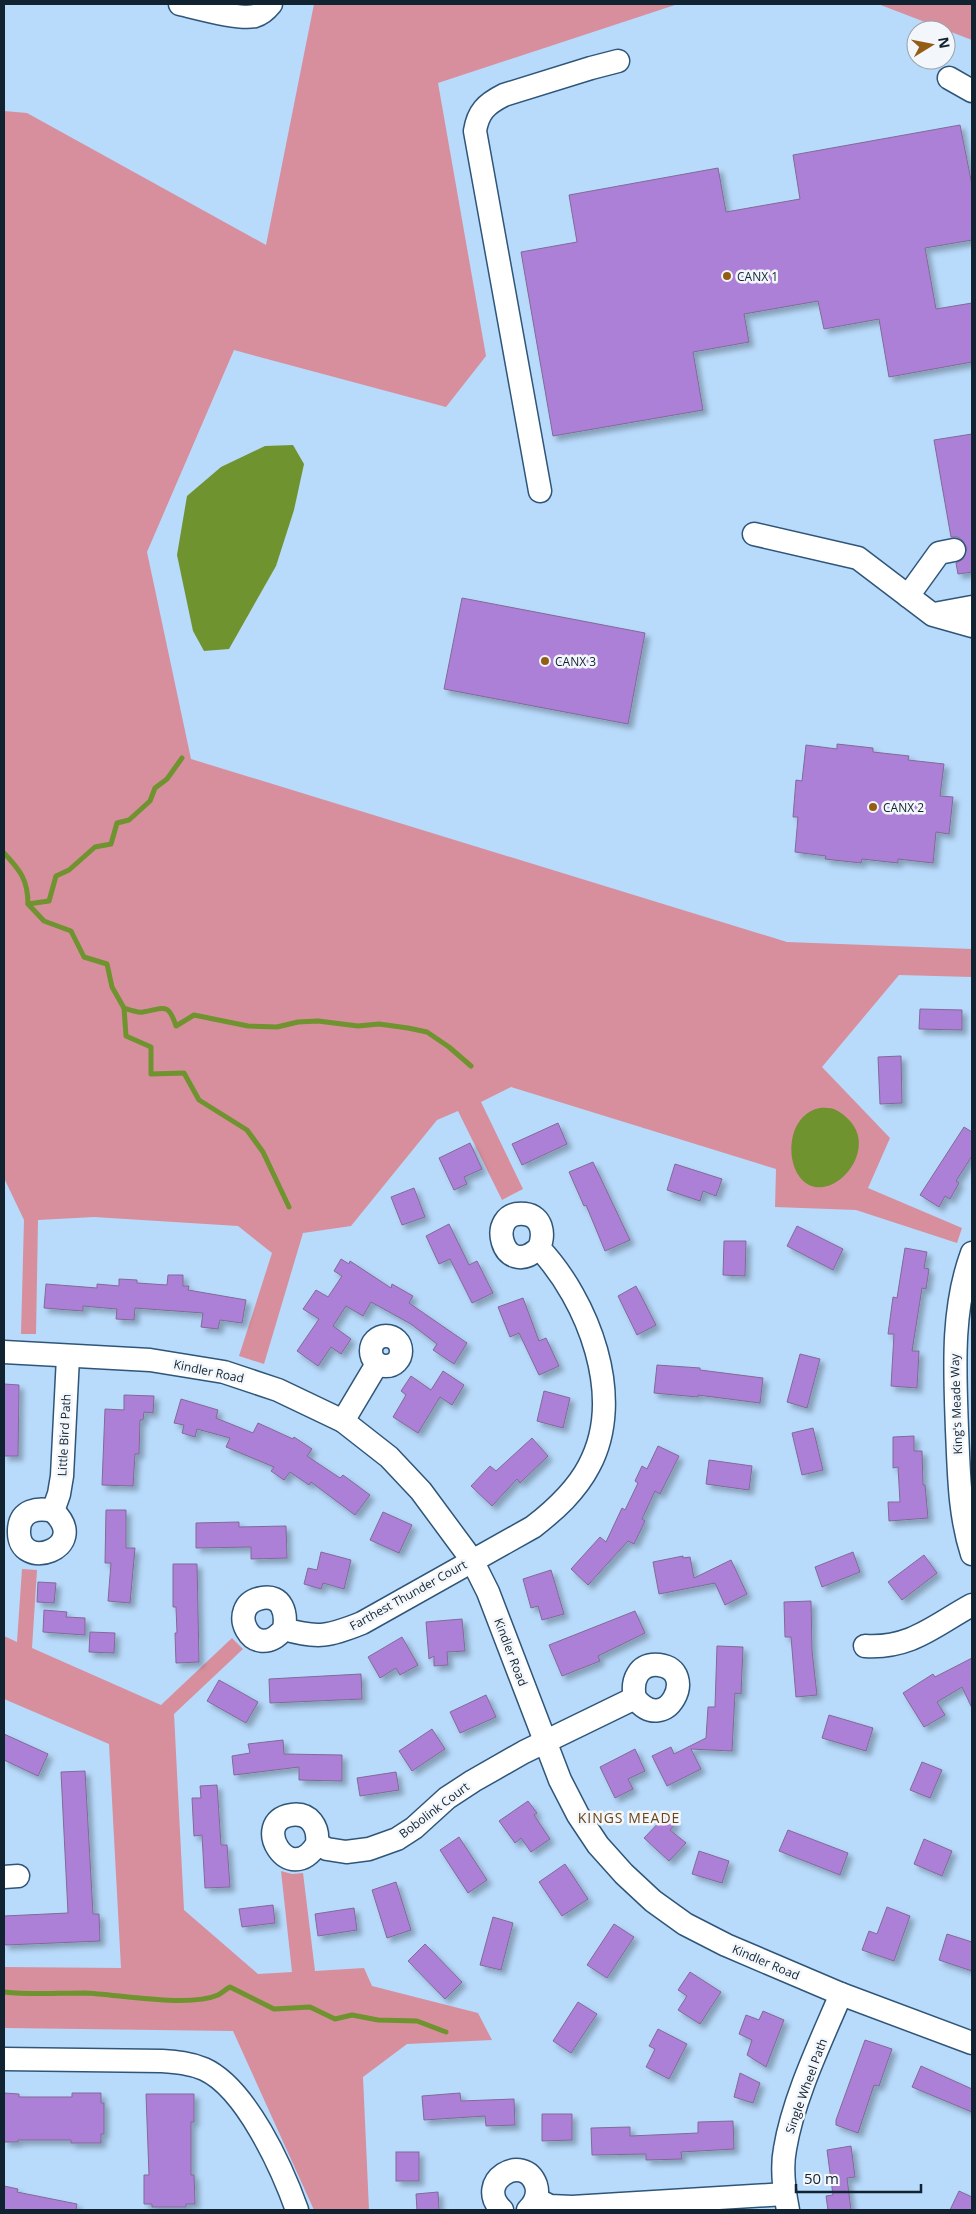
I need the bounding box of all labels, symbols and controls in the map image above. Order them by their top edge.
north arrow [906,20,956,70]
text: N [934,35,955,50]
place label: CANX 1 [737,268,778,285]
marker: CANX 1 [721,270,733,282]
place label: CANX 3 [555,653,596,670]
marker: CANX 3 [539,655,551,667]
place label: CANX 2 [883,799,924,816]
marker: CANX 2 [867,801,879,813]
street label: King's Meade Way [946,1352,966,1455]
street label: Kindler Road [172,1355,246,1387]
street label: Little Bird Path [53,1393,75,1477]
street label: Farthest Thunder Court [346,1556,470,1634]
street label: Kindler Road [490,1616,532,1688]
street label: Bobolink Court [395,1778,473,1842]
district label: KINGS MEADE [578,1808,680,1827]
street label: Kindler Road [730,1940,802,1984]
street label: Single Wheel Path [781,2036,831,2136]
scale bar [796,2162,921,2194]
text: 50 m [804,2168,839,2188]

